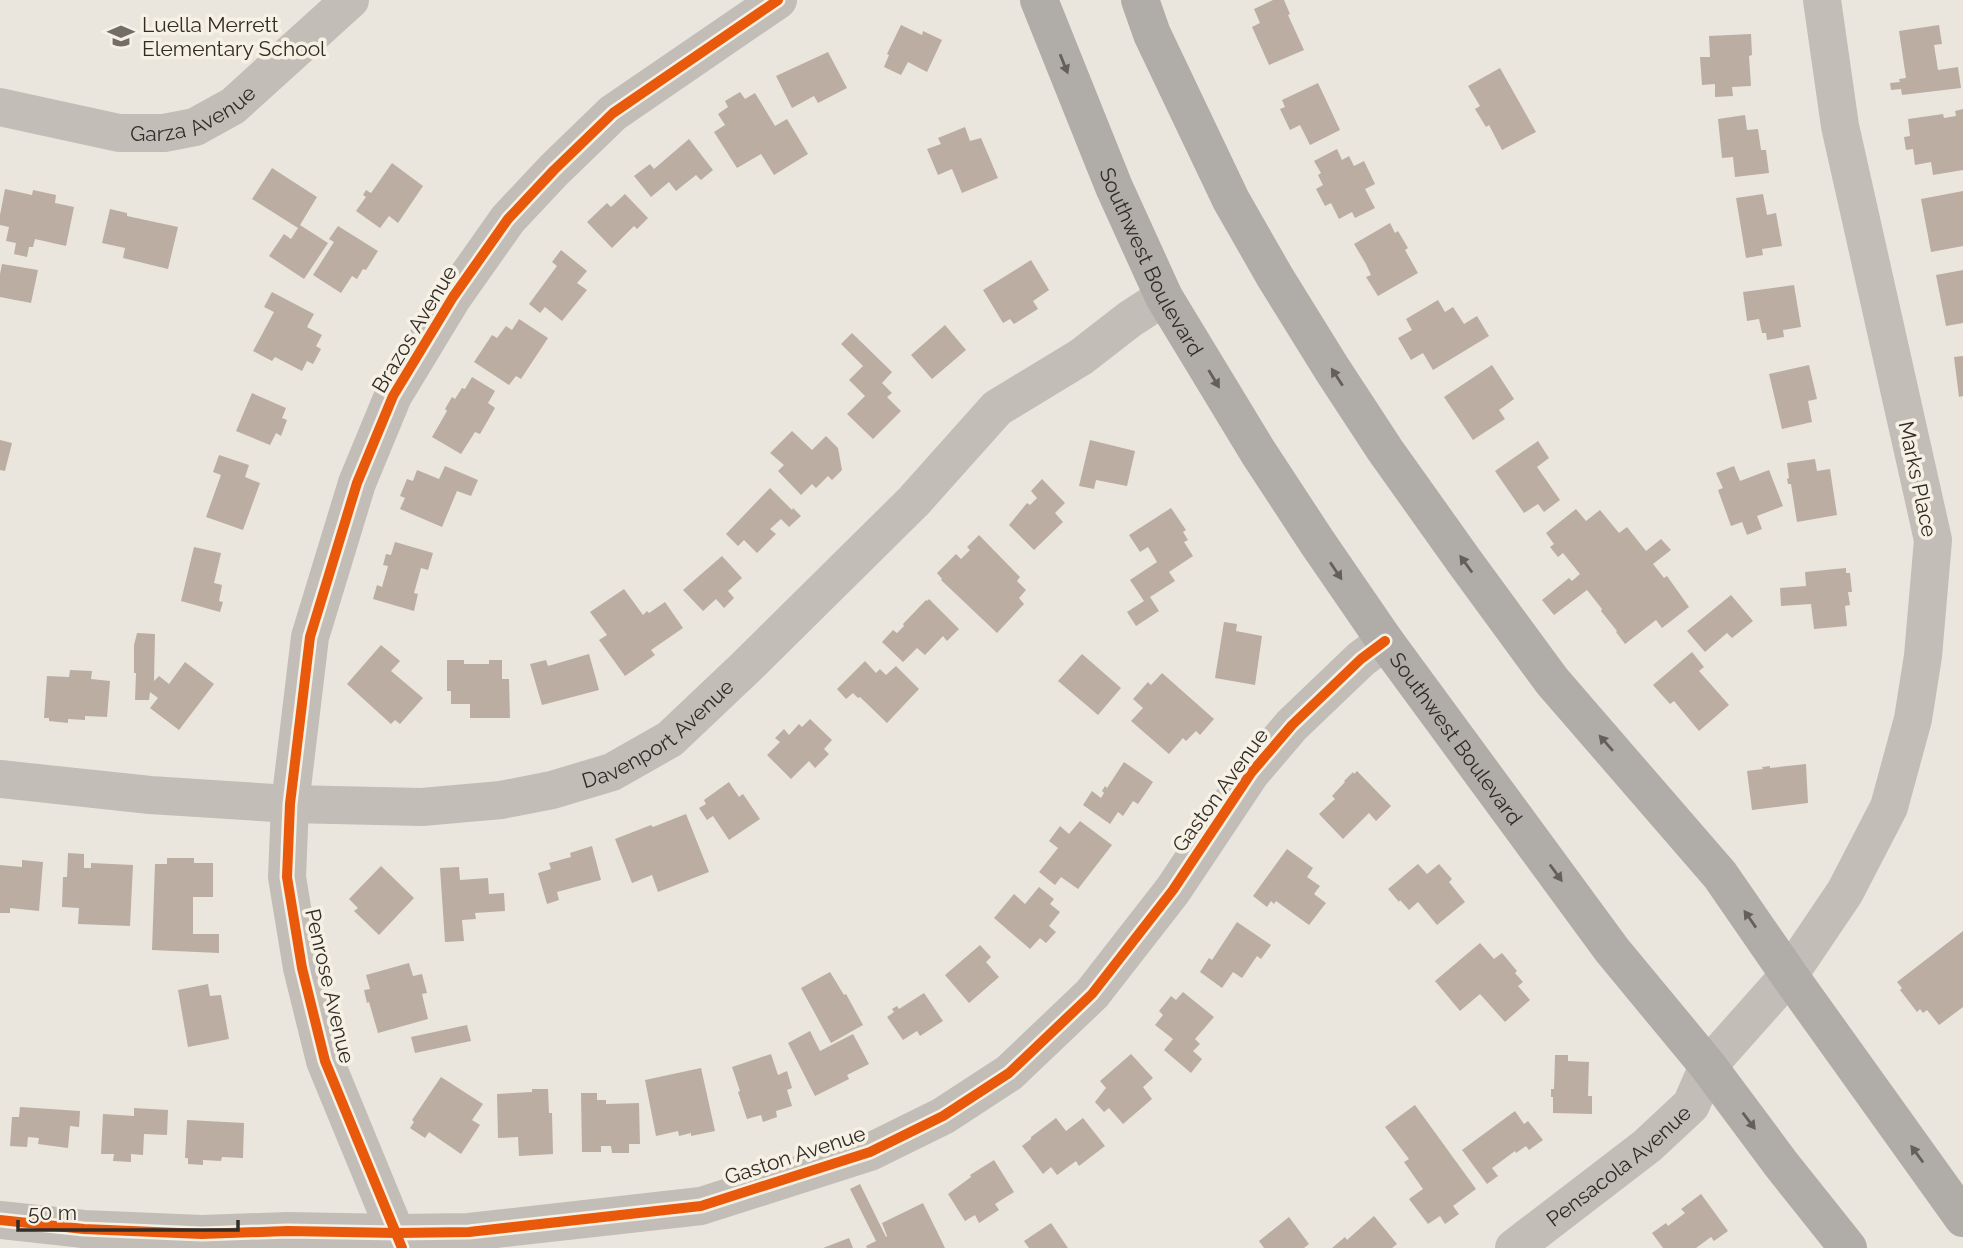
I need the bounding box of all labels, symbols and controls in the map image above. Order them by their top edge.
place label: Luella Merrett Elementary School [142,12,326,61]
school or university icon: Luella Merrett Elementary School [106,21,136,51]
one-way arrow [1059,53,1070,74]
street label: Garza Avenue [130,80,260,146]
street label: Southwest Boulevard [1095,164,1209,360]
street label: Brazos Avenue [366,261,462,397]
one-way arrow [1331,367,1344,386]
one-way arrow [1208,369,1220,388]
street label: Marks Place [1894,419,1942,539]
one-way arrow [1459,555,1473,573]
one-way arrow [1330,561,1343,581]
street label: Southwest Boulevard [1385,647,1528,829]
street label: Davenport Avenue [579,673,738,793]
street label: Gaston Avenue [1167,723,1273,857]
one-way arrow [1599,735,1614,752]
one-way arrow [1548,864,1562,882]
street label: Penrose Avenue [300,906,360,1066]
one-way arrow [1743,910,1757,928]
street label: Pensacola Avenue [1541,1100,1696,1231]
one-way arrow [1741,1112,1755,1130]
street label: Gaston Avenue [721,1120,869,1190]
one-way arrow [1910,1145,1924,1163]
scale bar [18,1188,238,1232]
text: 50 m [28,1200,77,1225]

